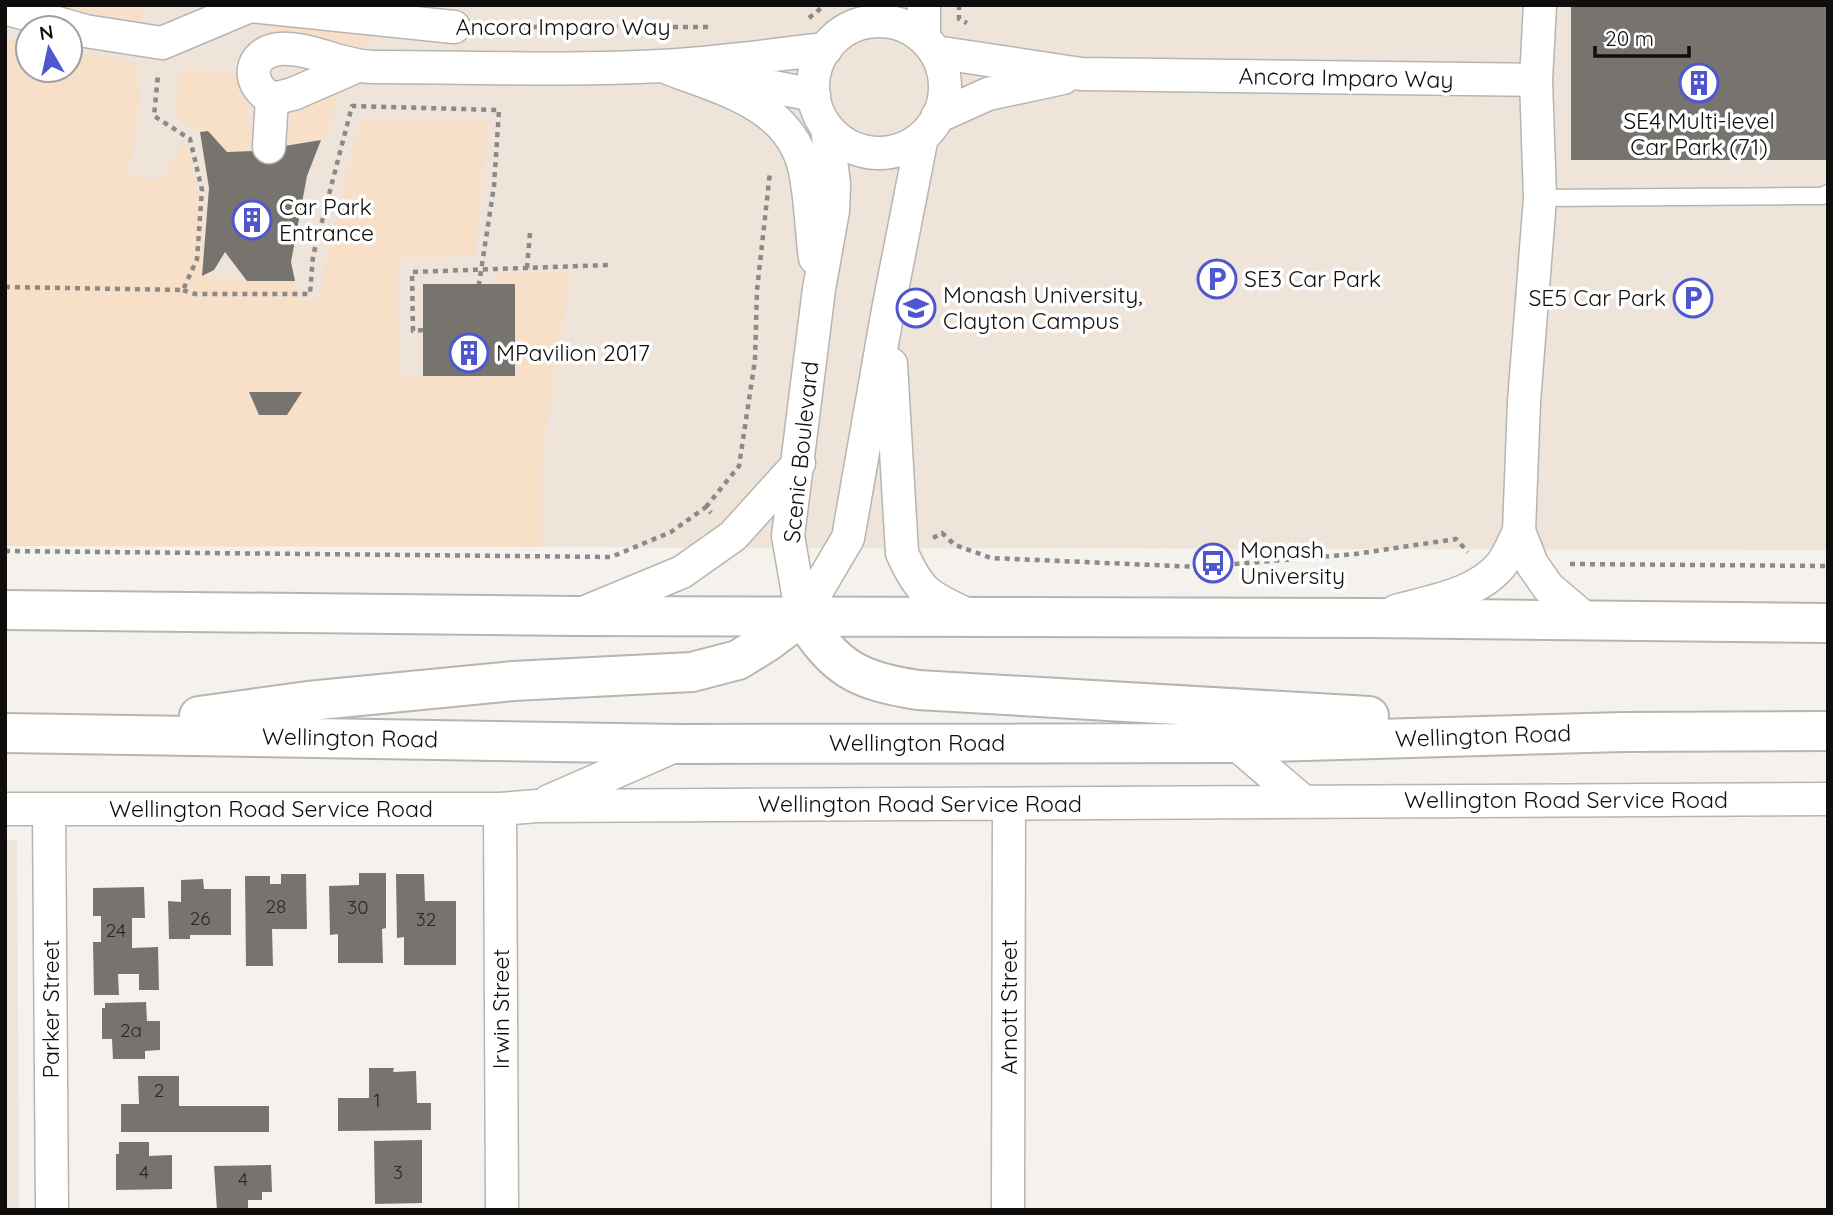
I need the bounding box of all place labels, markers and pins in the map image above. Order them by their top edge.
building icon: SE4 Multi-level Car Park (71) [1678,62,1720,104]
place label: SE4 Multi-level Car Park (71) [1623,106,1775,161]
place label: Car Park Entrance [279,192,374,247]
building icon: Car Park Entrance [231,199,273,241]
parking icon: SE3 Car Park [1196,258,1238,300]
place label: SE3 Car Park [1244,264,1381,293]
parking icon: SE5 Car Park [1672,277,1714,319]
place label: Monash University, Clayton Campus [943,280,1143,335]
place label: SE5 Car Park [1528,283,1666,312]
school or university icon: Monash University, Clayton Campus [895,287,937,329]
building icon: MPavilion 2017 [448,332,490,374]
place label: MPavilion 2017 [496,338,650,367]
place label: Monash University [1240,535,1345,590]
bus stop icon: Monash University [1192,542,1234,584]

